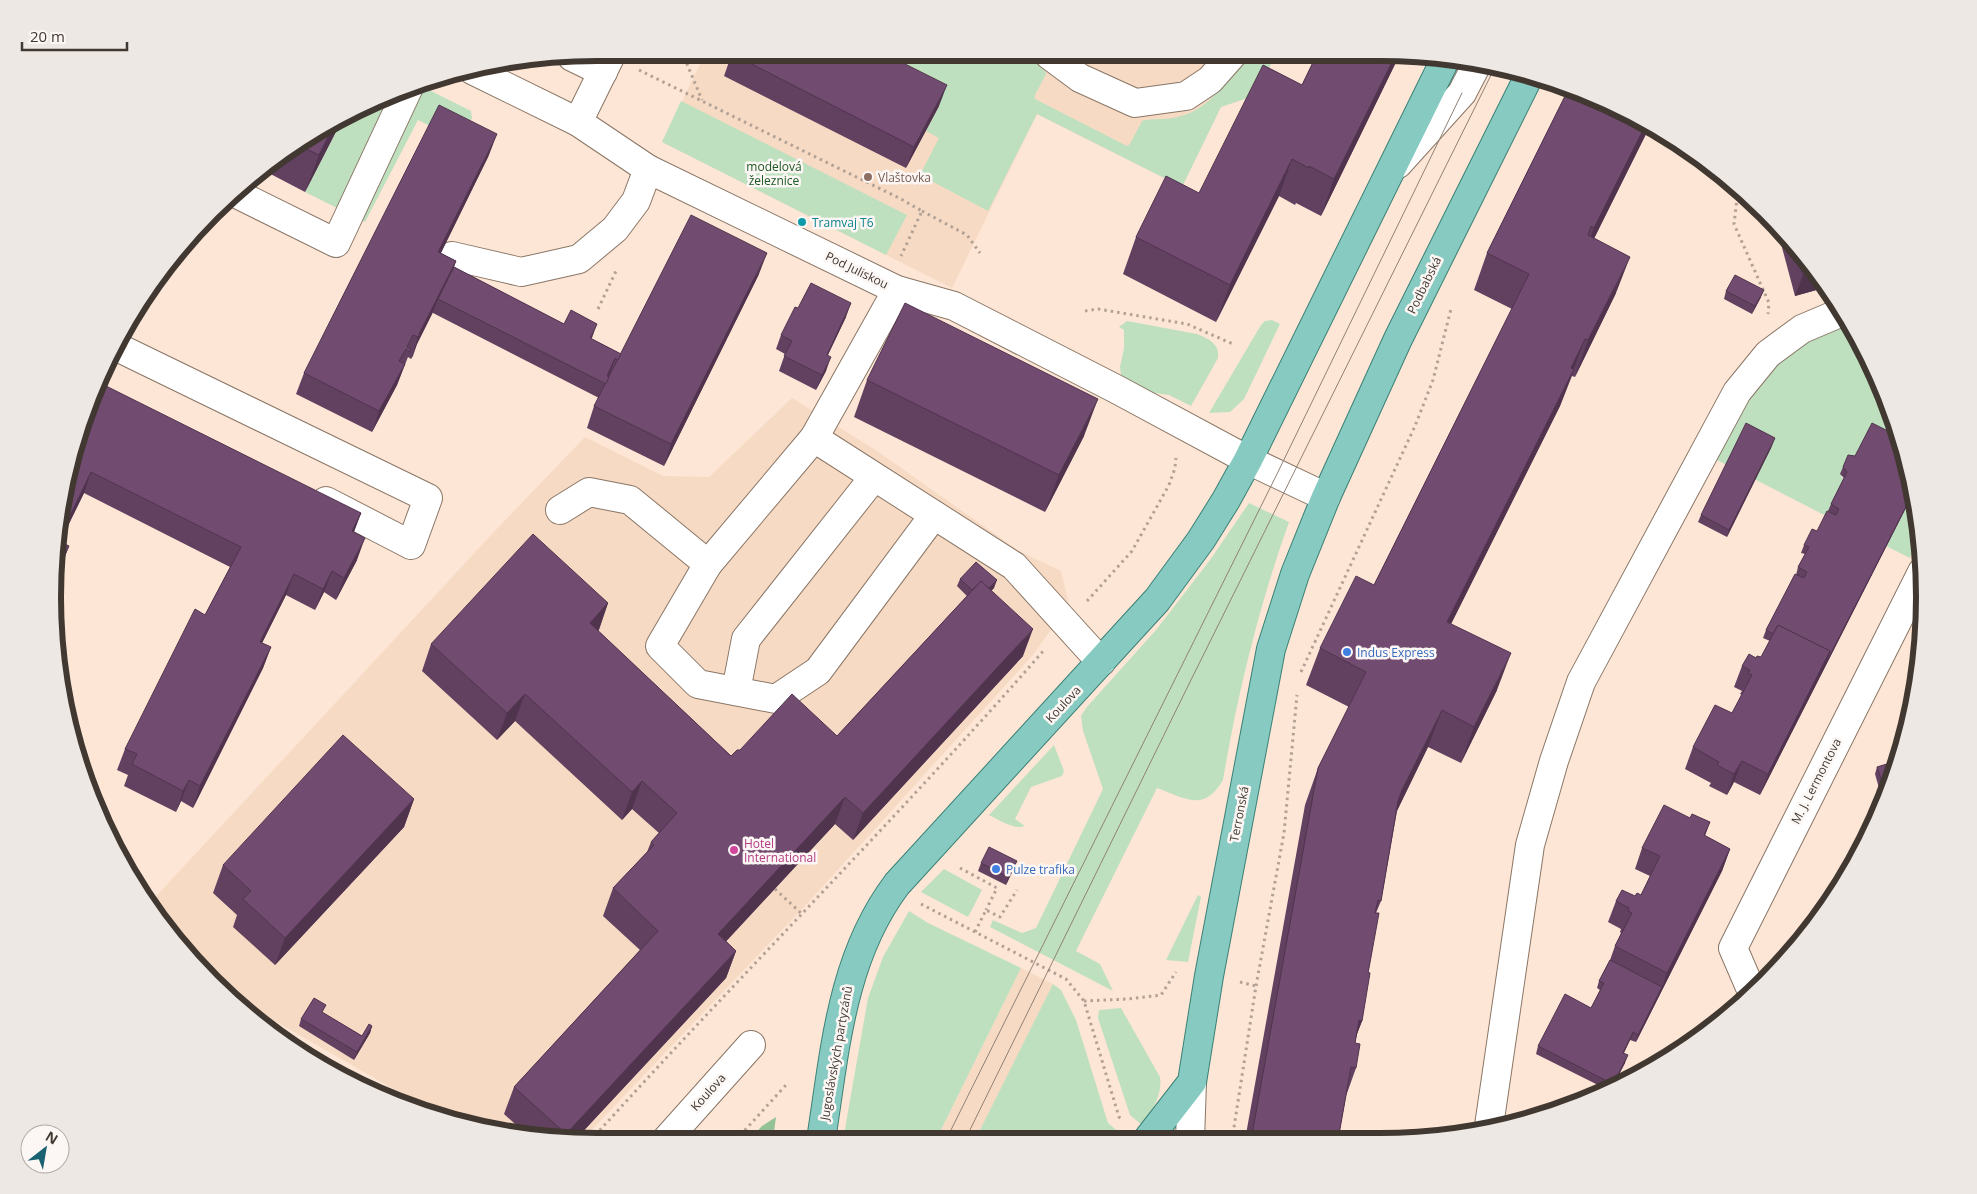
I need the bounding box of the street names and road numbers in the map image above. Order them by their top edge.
street label: Pod Juliskou [823,247,891,293]
street label: Podbabská [1403,253,1445,317]
street label: Koulova [1041,682,1085,726]
street label: M. J. Lermontova [1787,735,1845,827]
street label: Terronská [1225,785,1253,843]
street label: Jugoslávských partyzánů [816,984,856,1123]
street label: Koulova [687,1070,729,1114]

